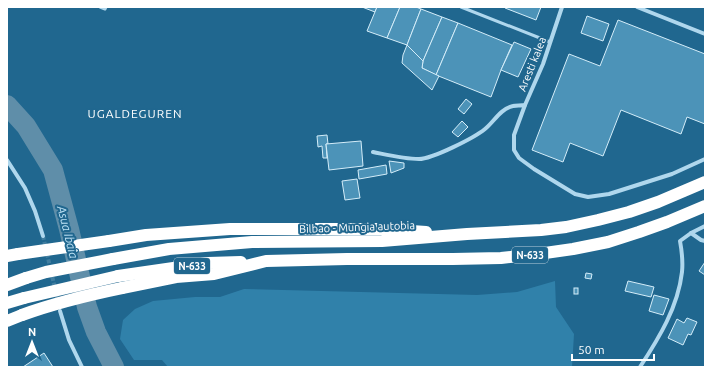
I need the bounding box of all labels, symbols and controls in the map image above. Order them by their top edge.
street label: Aresti kalea [516,35,548,93]
district label: UGALDEGUREN [87,107,183,120]
water label: Asua Ibaia [55,203,81,260]
street label: Bilbao - Mungia autobia [299,219,415,235]
road number: N-633 [512,247,548,263]
road number: N-633 [174,258,210,274]
north arrow [12,322,52,362]
text: N [28,326,36,338]
scale bar [572,336,654,362]
text: 50 m [578,343,605,356]

